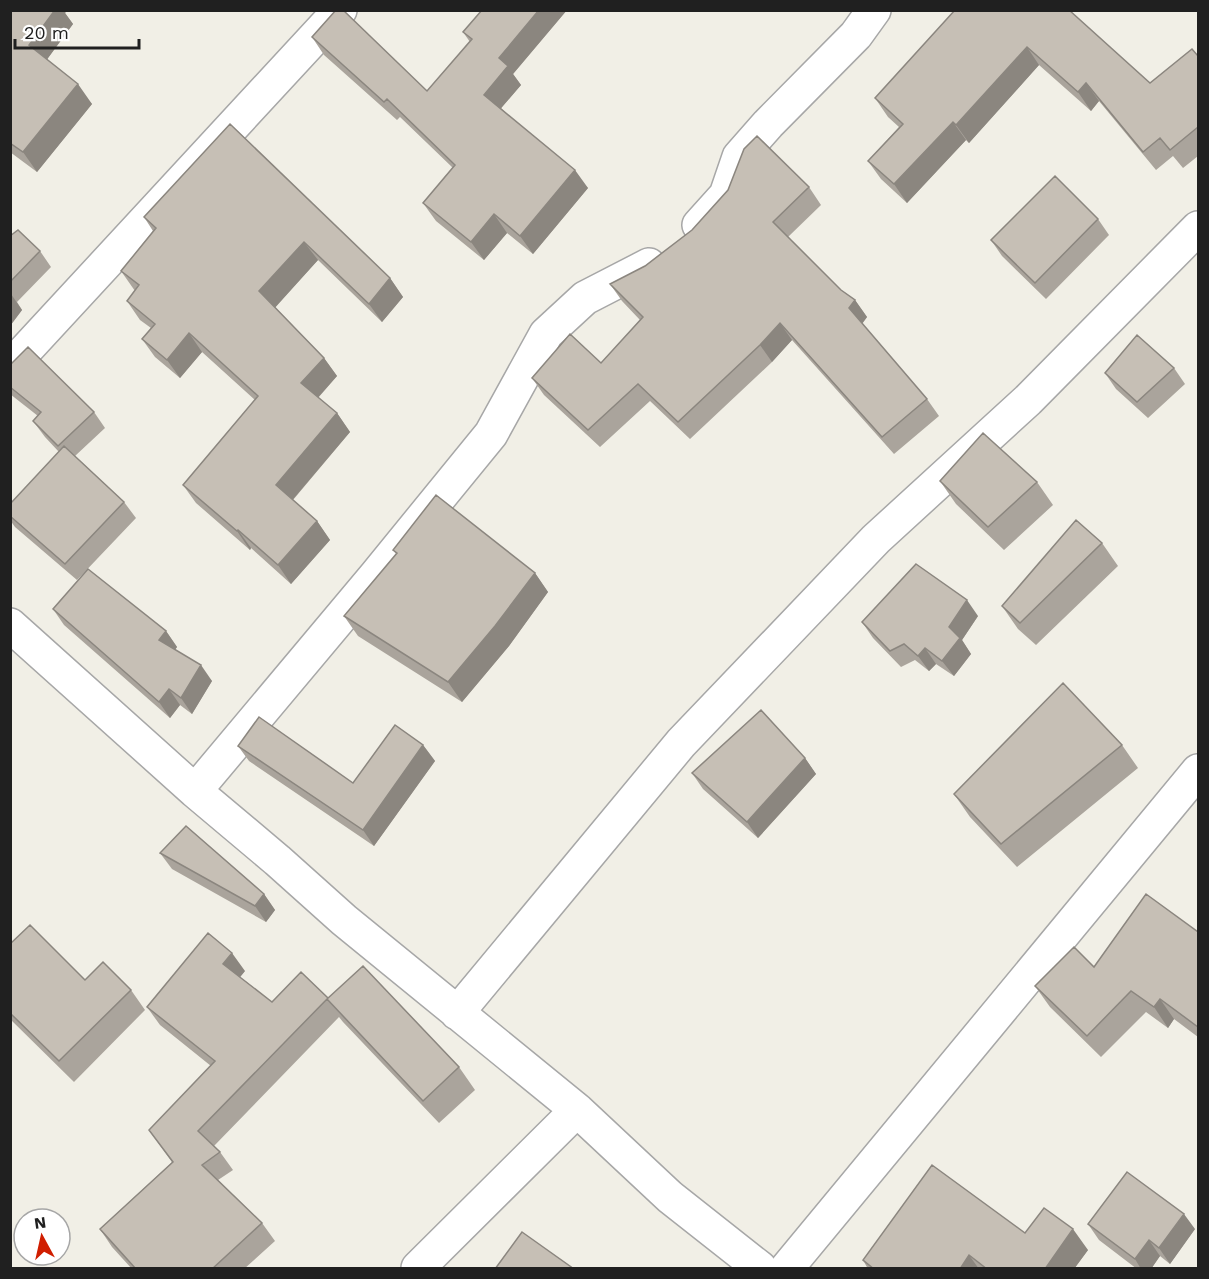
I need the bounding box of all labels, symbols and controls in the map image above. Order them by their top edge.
scale bar [15,12,140,50]
text: 20 m [24,22,69,43]
north arrow [12,1207,72,1267]
text: N [33,1212,47,1233]

